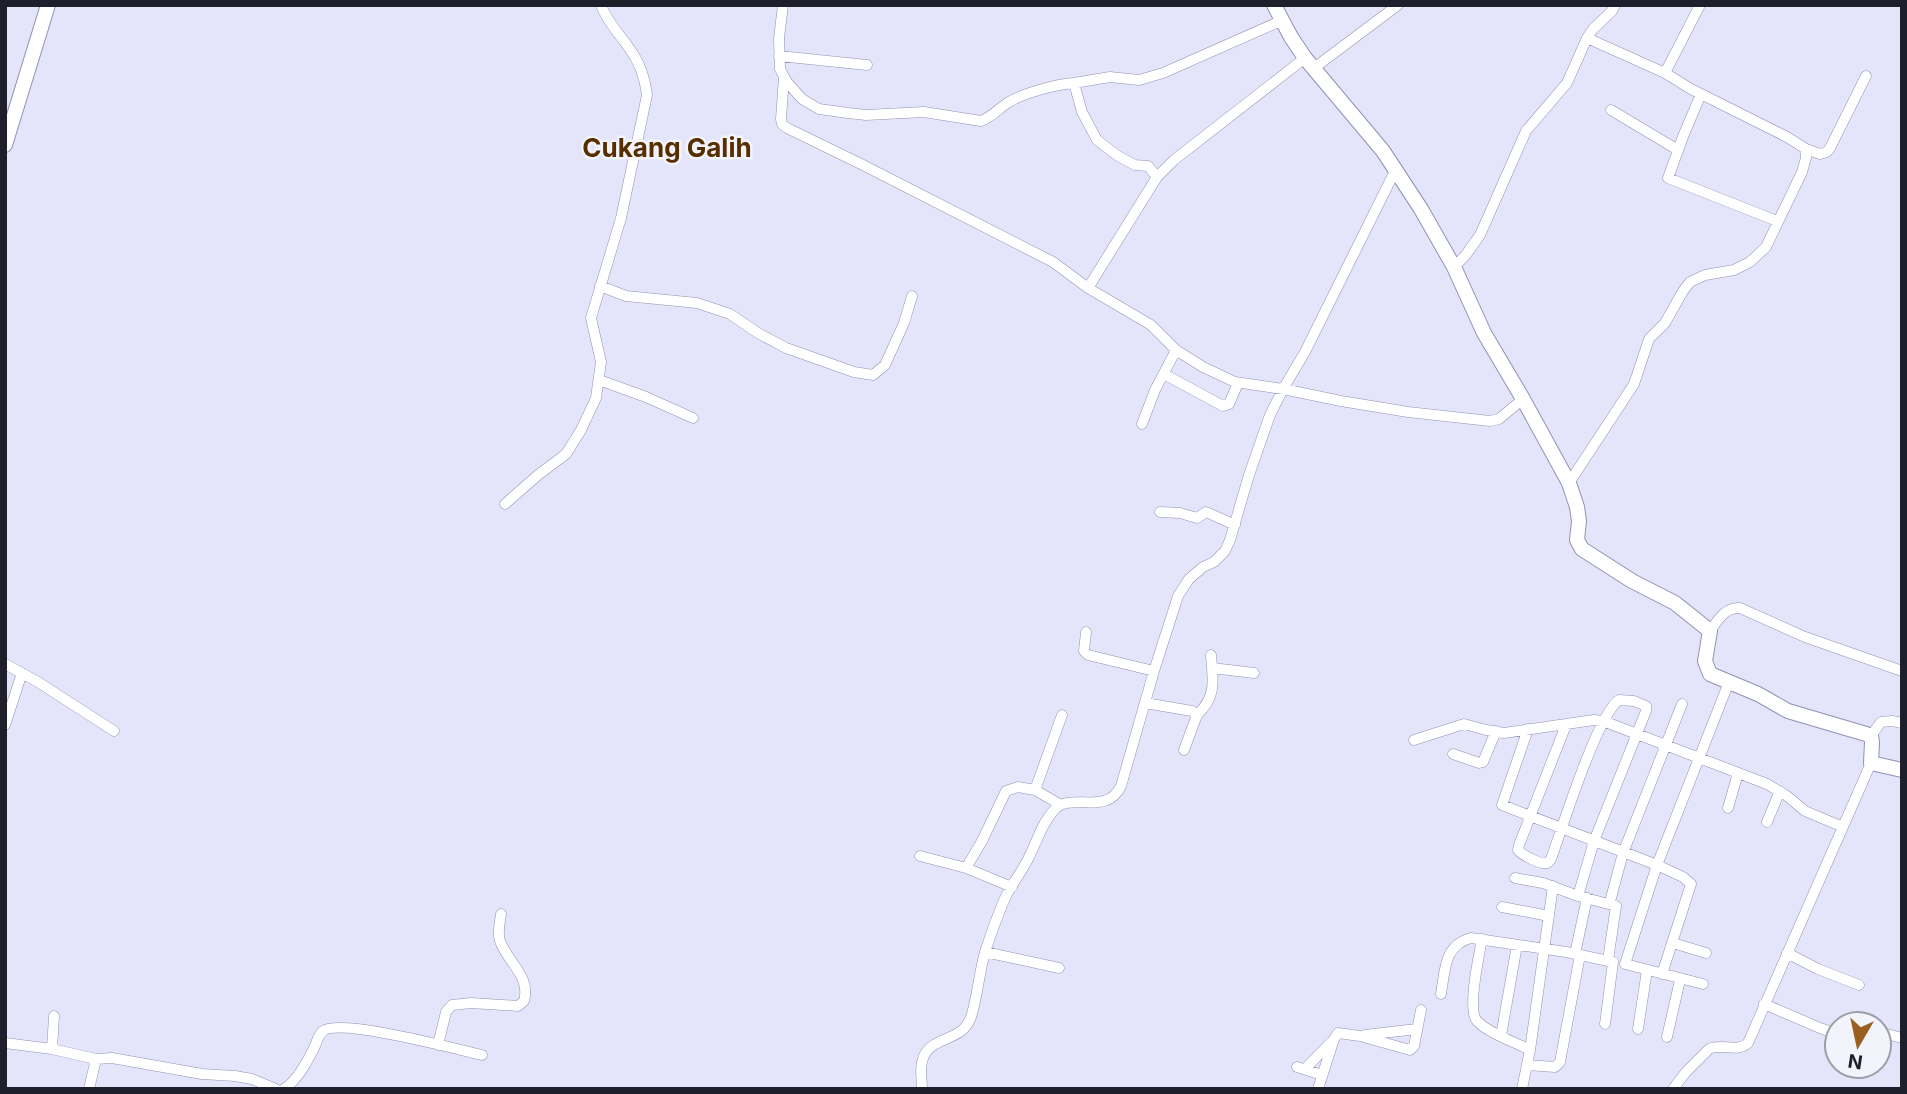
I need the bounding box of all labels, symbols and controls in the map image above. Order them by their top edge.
district label: Cukang Galih [582,132,752,163]
north arrow [1823,1010,1893,1080]
text: N [1846,1049,1864,1074]

